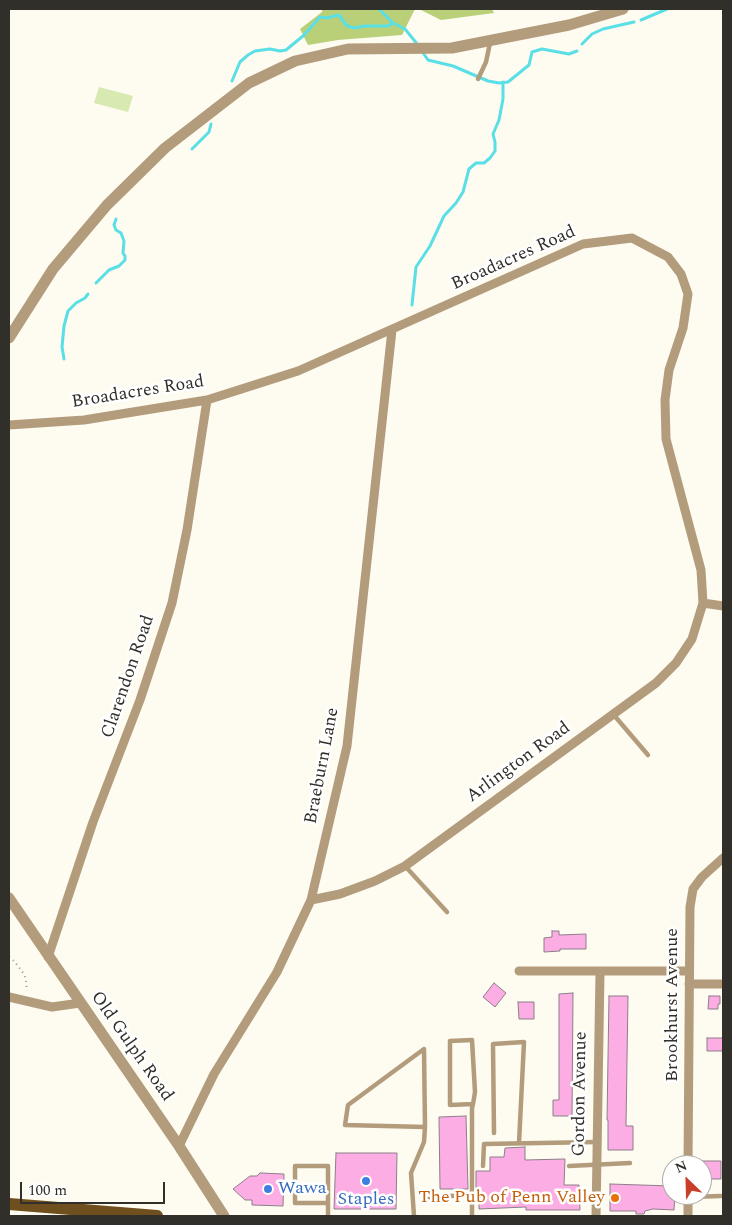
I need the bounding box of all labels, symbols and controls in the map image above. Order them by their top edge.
street label: Broadacres Road [448,222,580,296]
street label: Broadacres Road [70,372,206,414]
street label: Clarendon Road [98,613,160,741]
street label: Braeburn Lane [301,706,345,826]
street label: Arlington Road [463,718,575,808]
street label: Brookhurst Avenue [662,928,684,1082]
street label: Old Gulph Road [85,988,177,1106]
street label: Gordon Avenue [569,1031,593,1157]
north arrow [662,1155,712,1205]
text: N [672,1155,691,1179]
scale bar [22,1172,168,1204]
marker: Staples [360,1175,372,1187]
place label: Wawa [278,1178,326,1200]
text: 100 m [28,1179,67,1202]
marker: Wawa [262,1183,274,1195]
place label: The Pub of Penn Valley [418,1187,605,1209]
place label: Staples [338,1189,394,1211]
marker: The Pub of Penn Valley [609,1192,621,1204]

